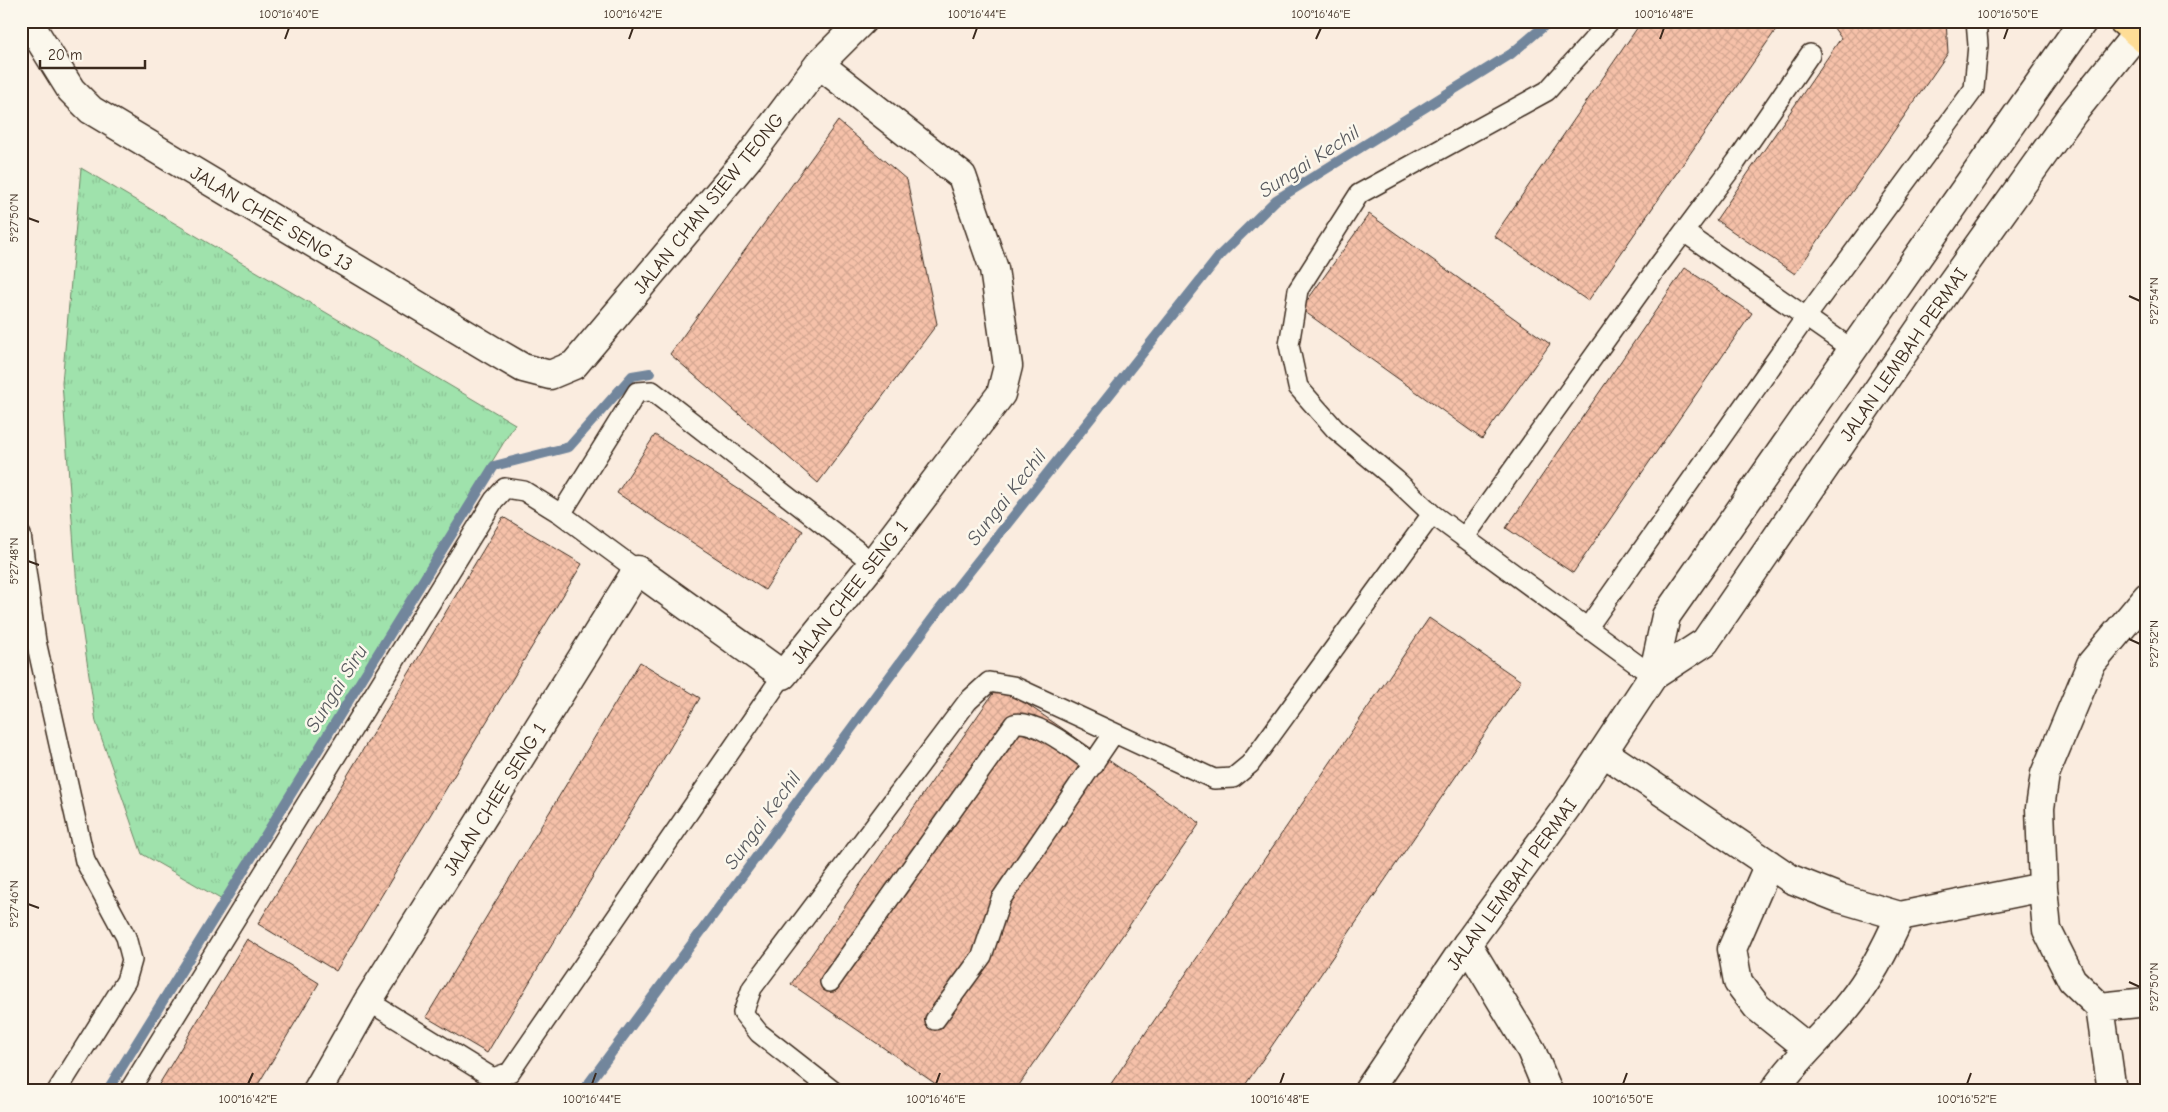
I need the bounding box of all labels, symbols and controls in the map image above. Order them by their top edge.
text: 100°16'40"E [259,7,319,21]
text: 100°16'42"E [604,7,662,21]
text: 100°16'44"E [948,7,1006,21]
text: 100°16'46"E [1292,7,1350,21]
text: 100°16'48"E [1635,7,1693,21]
text: 100°16'50"E [1978,7,2038,21]
scale bar [40,38,145,70]
text: 20 m [48,46,82,64]
street label: JALAN CHAN SIEW TEONG [629,109,788,298]
water label: Sungai Kechil [1255,120,1364,202]
street label: JALAN CHEE SENG 13 [186,162,357,276]
text: 5°27'50"N [7,194,21,242]
street label: JALAN LEMBAH PERMAI [1836,264,1972,446]
text: 5°27'54"N [2147,277,2161,325]
water label: Sungai Kechil [962,444,1051,550]
street label: JALAN CHEE SENG 1 [787,517,913,669]
text: 5°27'48"N [7,538,21,584]
text: 5°27'52"N [2147,620,2161,668]
water label: Sungai Siru [301,640,372,736]
street label: JALAN CHEE SENG 1 [439,719,551,880]
water label: Sungai Kechil [719,767,806,874]
street label: JALAN LEMBAH PERMAI [1442,794,1581,975]
text: 5°27'46"N [7,880,21,928]
text: 5°27'50"N [2147,963,2161,1011]
text: 100°16'42"E [219,1092,277,1106]
text: 100°16'44"E [563,1092,621,1106]
text: 100°16'46"E [907,1092,965,1106]
text: 100°16'48"E [1251,1092,1309,1106]
text: 100°16'50"E [1593,1092,1653,1106]
text: 100°16'52"E [1937,1092,1997,1106]

